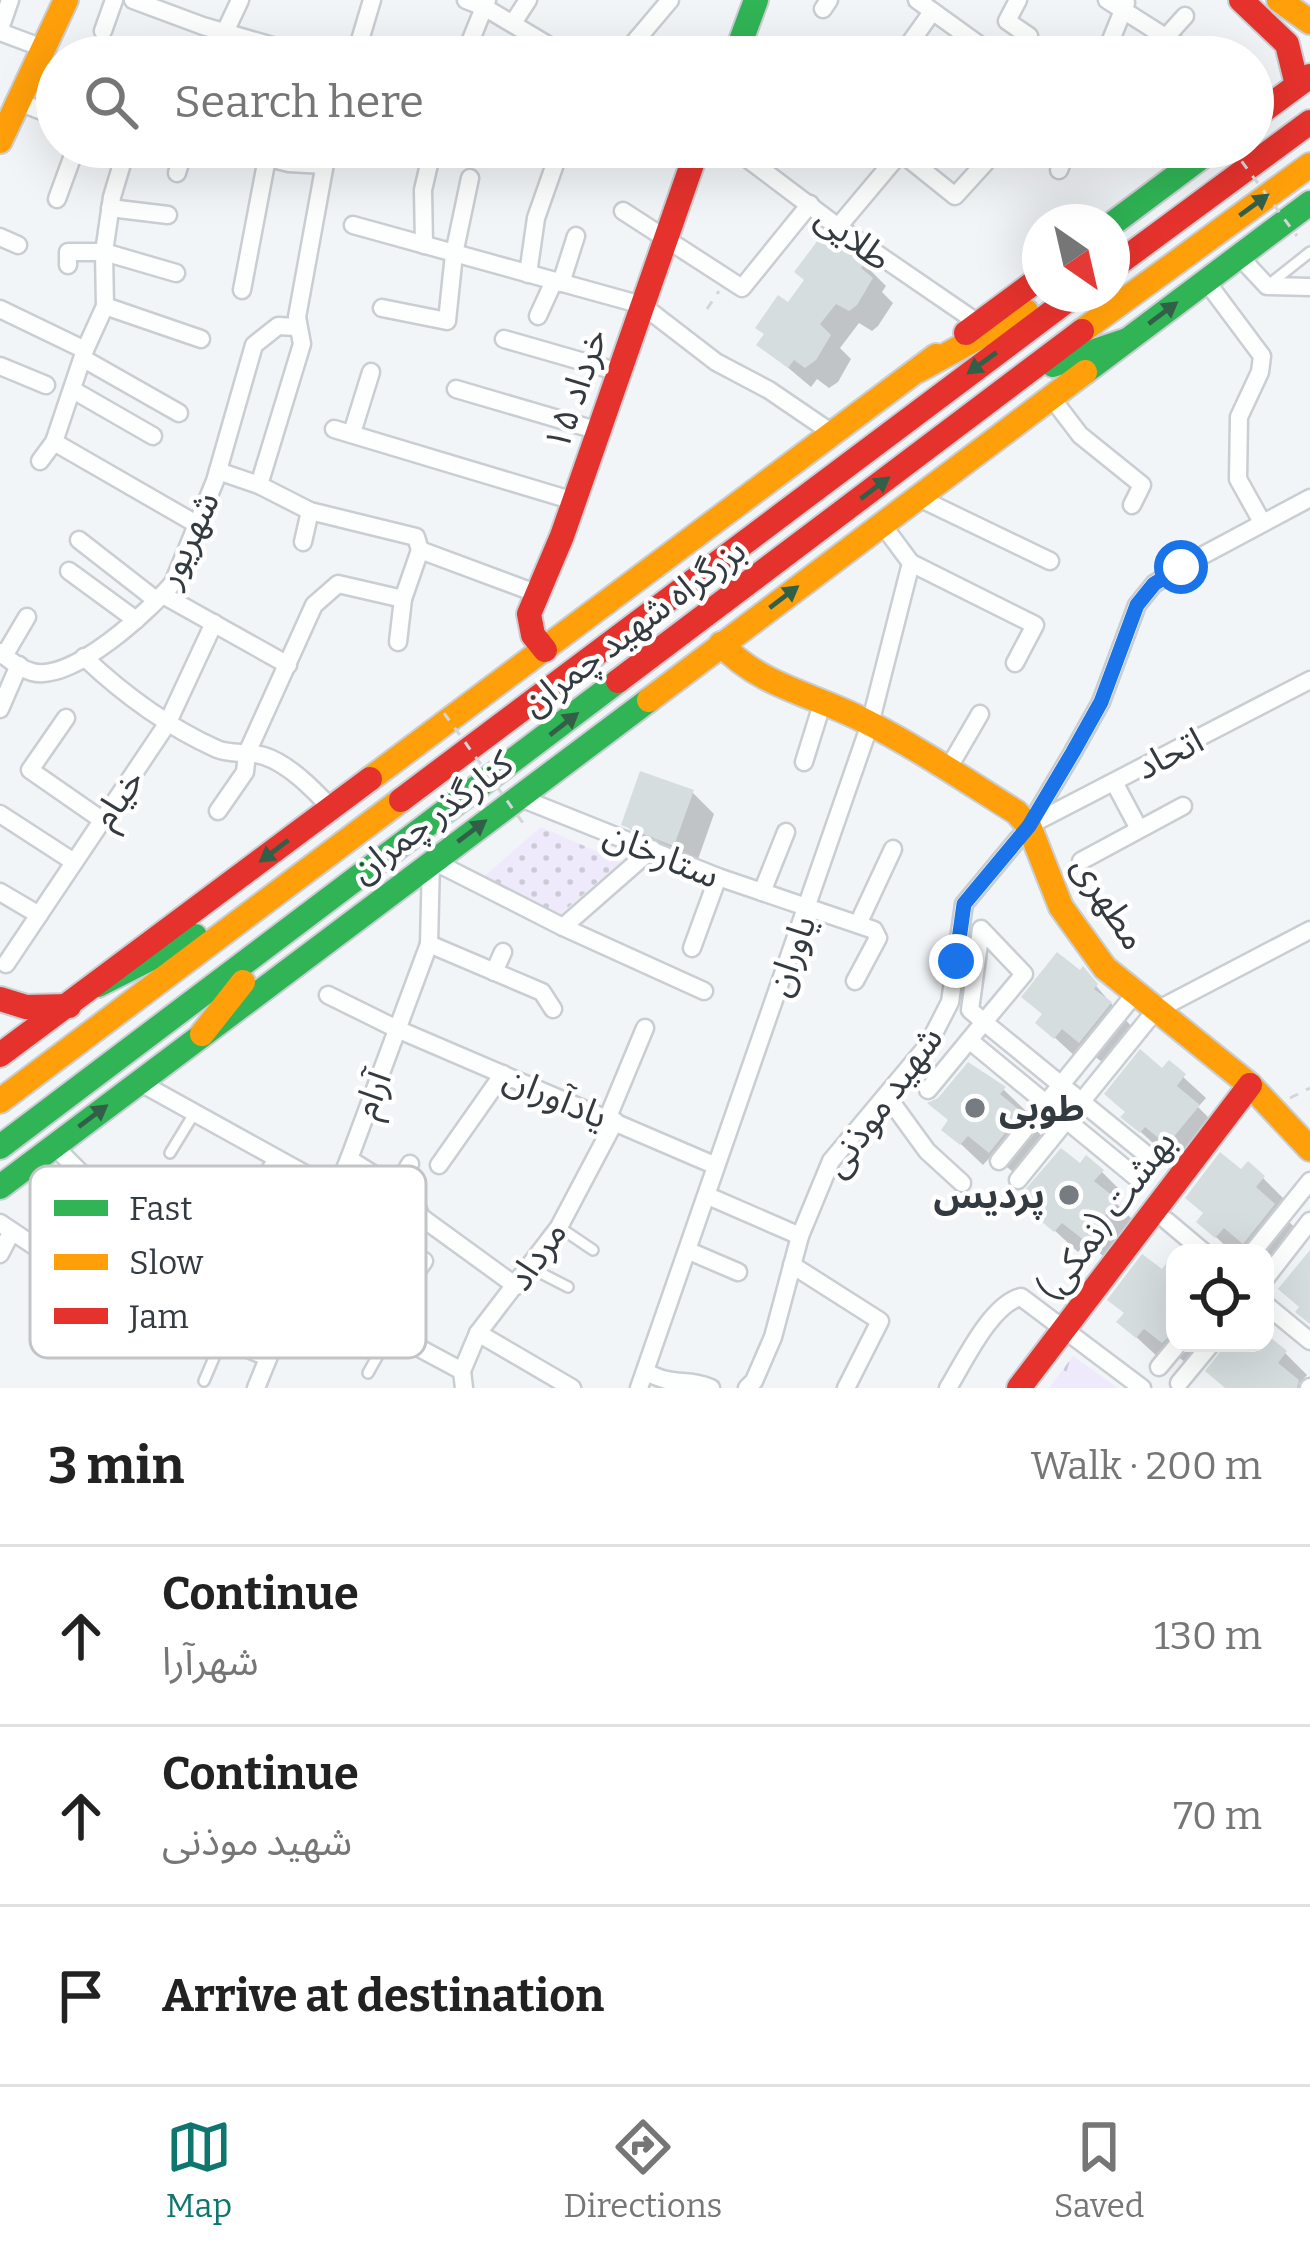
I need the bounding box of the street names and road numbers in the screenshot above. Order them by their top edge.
street label: طلایی [807,195,900,280]
street label: ۱۵ خرداد [535,323,617,456]
street label: شهریور [146,485,229,595]
street label: بزرگراه شهید چمران [513,528,755,726]
street label: اتحاد [1128,718,1211,789]
street label: کنارگذر چمران [342,741,523,893]
street label: خیام [82,760,158,840]
street label: ستارخان [598,812,726,898]
street label: مطهری [1062,847,1156,958]
street label: یاوران [756,909,826,1002]
street label: شهید موذنی [813,1018,952,1186]
street label: یادآوران [497,1055,614,1138]
street label: آرام [343,1063,406,1126]
street label: بهشت (نمکی) [1028,1121,1185,1310]
street label: مرداد [497,1212,576,1299]

